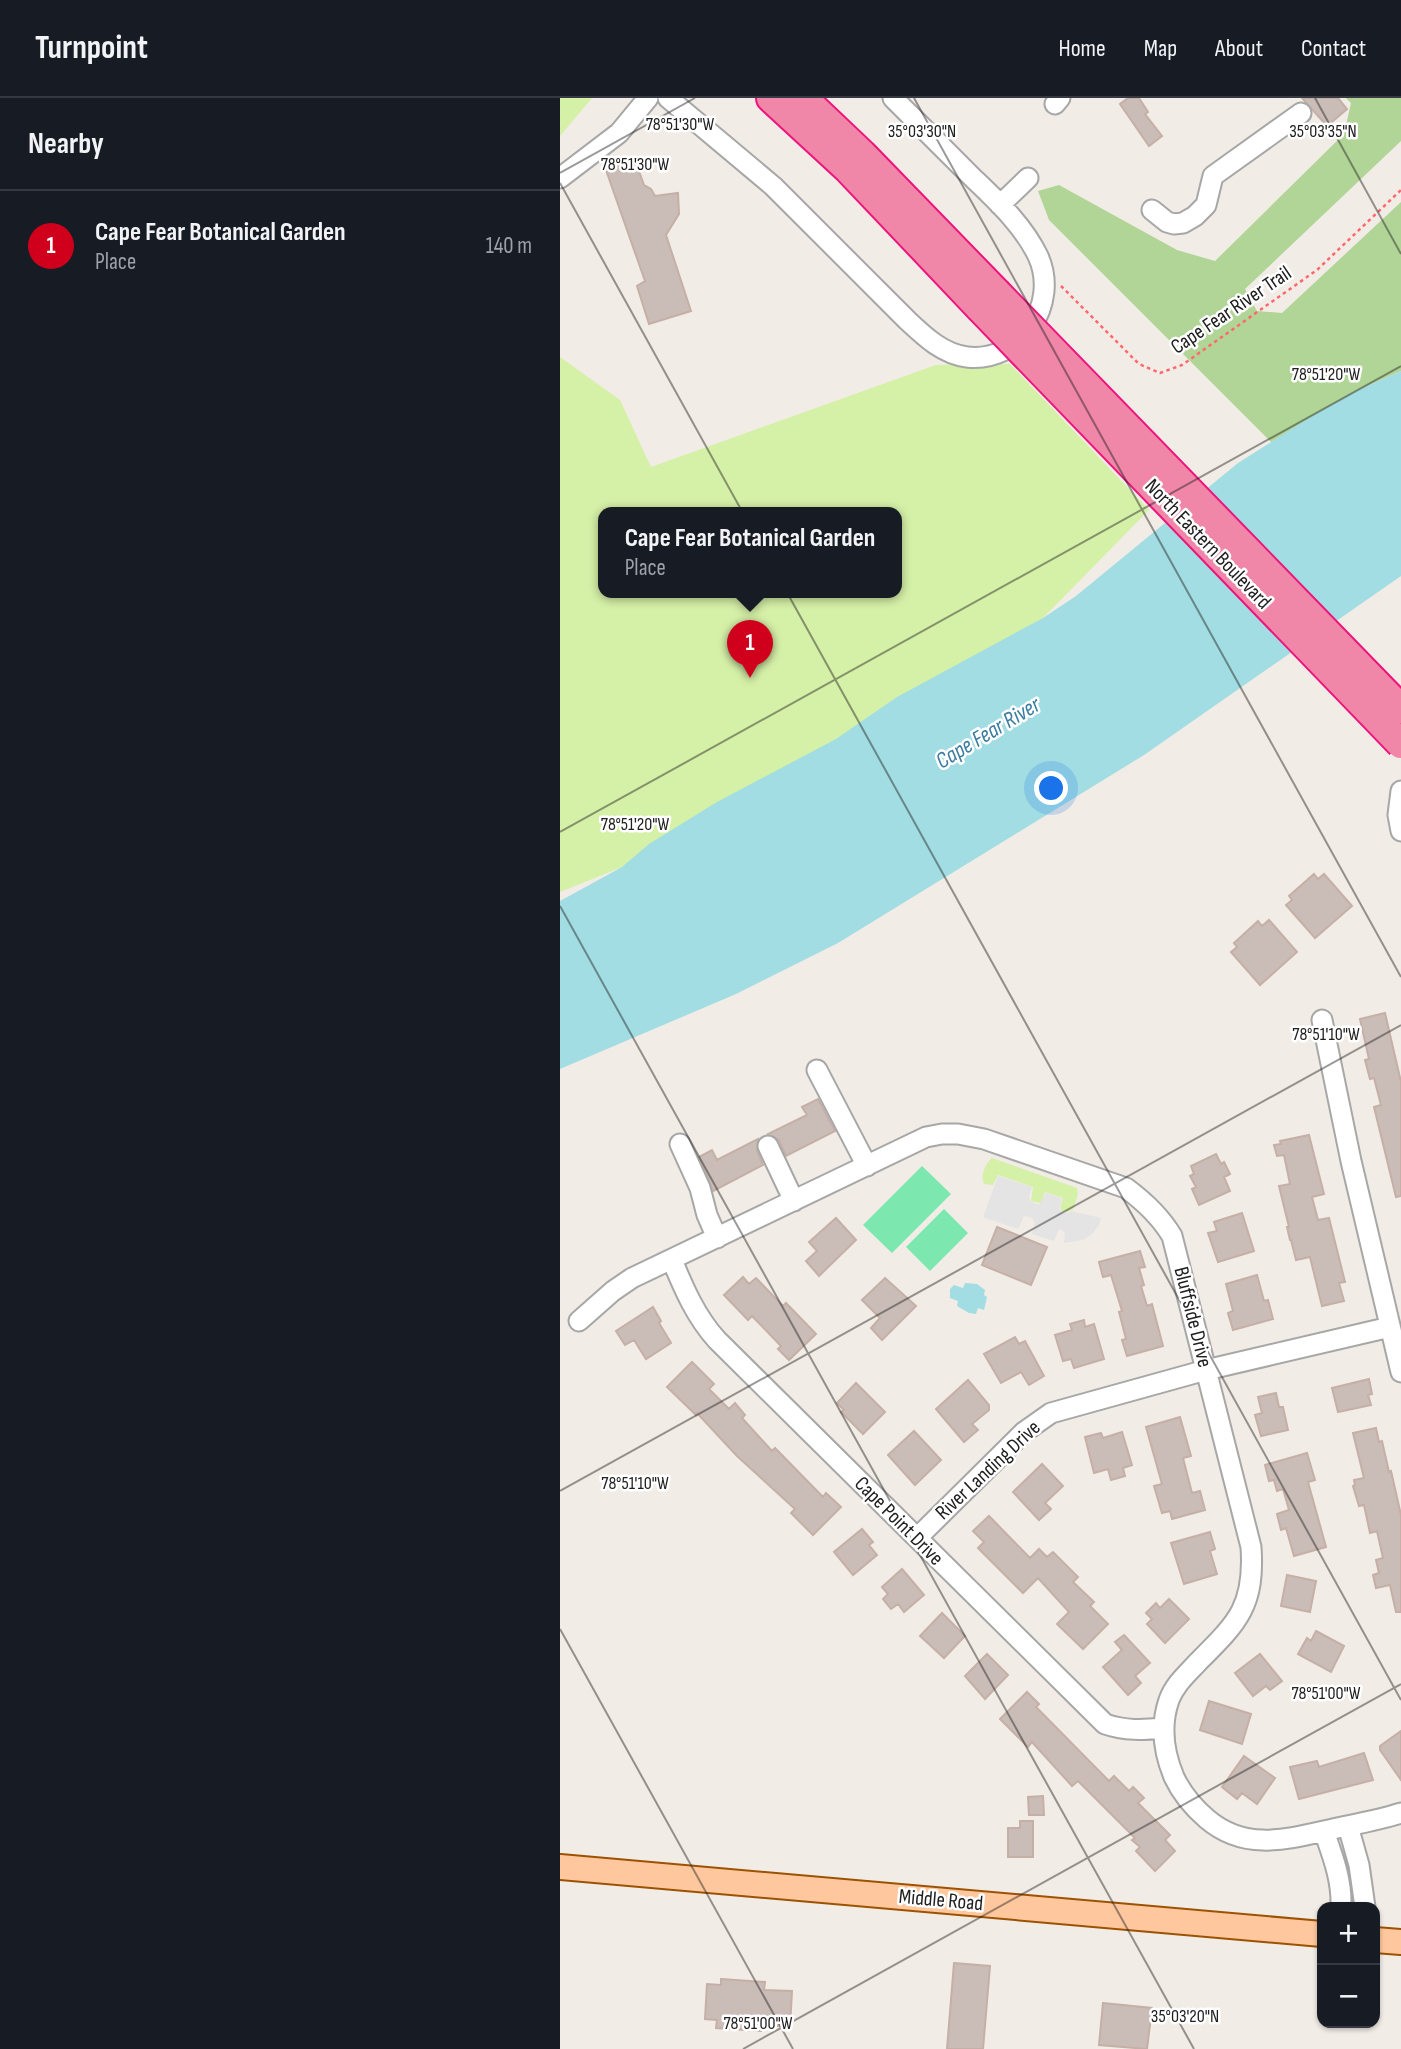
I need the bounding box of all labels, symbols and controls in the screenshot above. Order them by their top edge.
text: Turnpoint [35,28,148,68]
text: Home [1058,34,1106,63]
text: Map [1144,34,1177,63]
text: About [1215,34,1263,63]
text: Contact [1301,34,1366,63]
text: 78°51'30"W [646,114,715,135]
text: 35°03'30"N [888,121,956,142]
text: 35°03'35"N [1289,121,1357,142]
text: Nearby [28,126,104,162]
text: 78°51'30"W [601,154,670,175]
text: Cape Fear Botanical Garden [95,217,346,248]
text: 1 [46,232,56,260]
text: 140 m [486,232,532,260]
text: Place [95,248,136,276]
street label: Cape Fear River Trail [1166,261,1296,359]
text: 78°51'20"W [1292,364,1361,385]
street label: North Eastern Boulevard [1140,474,1276,614]
popup [598,507,902,598]
text: Cape Fear Botanical Garden [625,523,875,554]
text: Place [625,554,666,582]
pin: 1 [727,620,773,678]
water label: Cape Fear River [931,690,1047,775]
your location [1034,771,1068,805]
text: 78°51'20"W [601,814,670,835]
text: 78°51'10"W [1292,1024,1360,1045]
street label: Bluffside Drive [1168,1264,1218,1370]
street label: River Landing Drive [930,1415,1046,1525]
street label: Cape Point Drive [849,1471,949,1571]
text: 78°51'10"W [601,1473,669,1494]
text: 78°51'00"W [1291,1683,1361,1704]
street label: Middle Road [898,1884,984,1916]
map controls [1317,1902,1380,2028]
button: + [1317,1902,1380,1965]
button: − [1317,1965,1380,2028]
text: 35°03'20"N [1151,2006,1219,2027]
text: 78°51'00"W [723,2013,793,2034]

